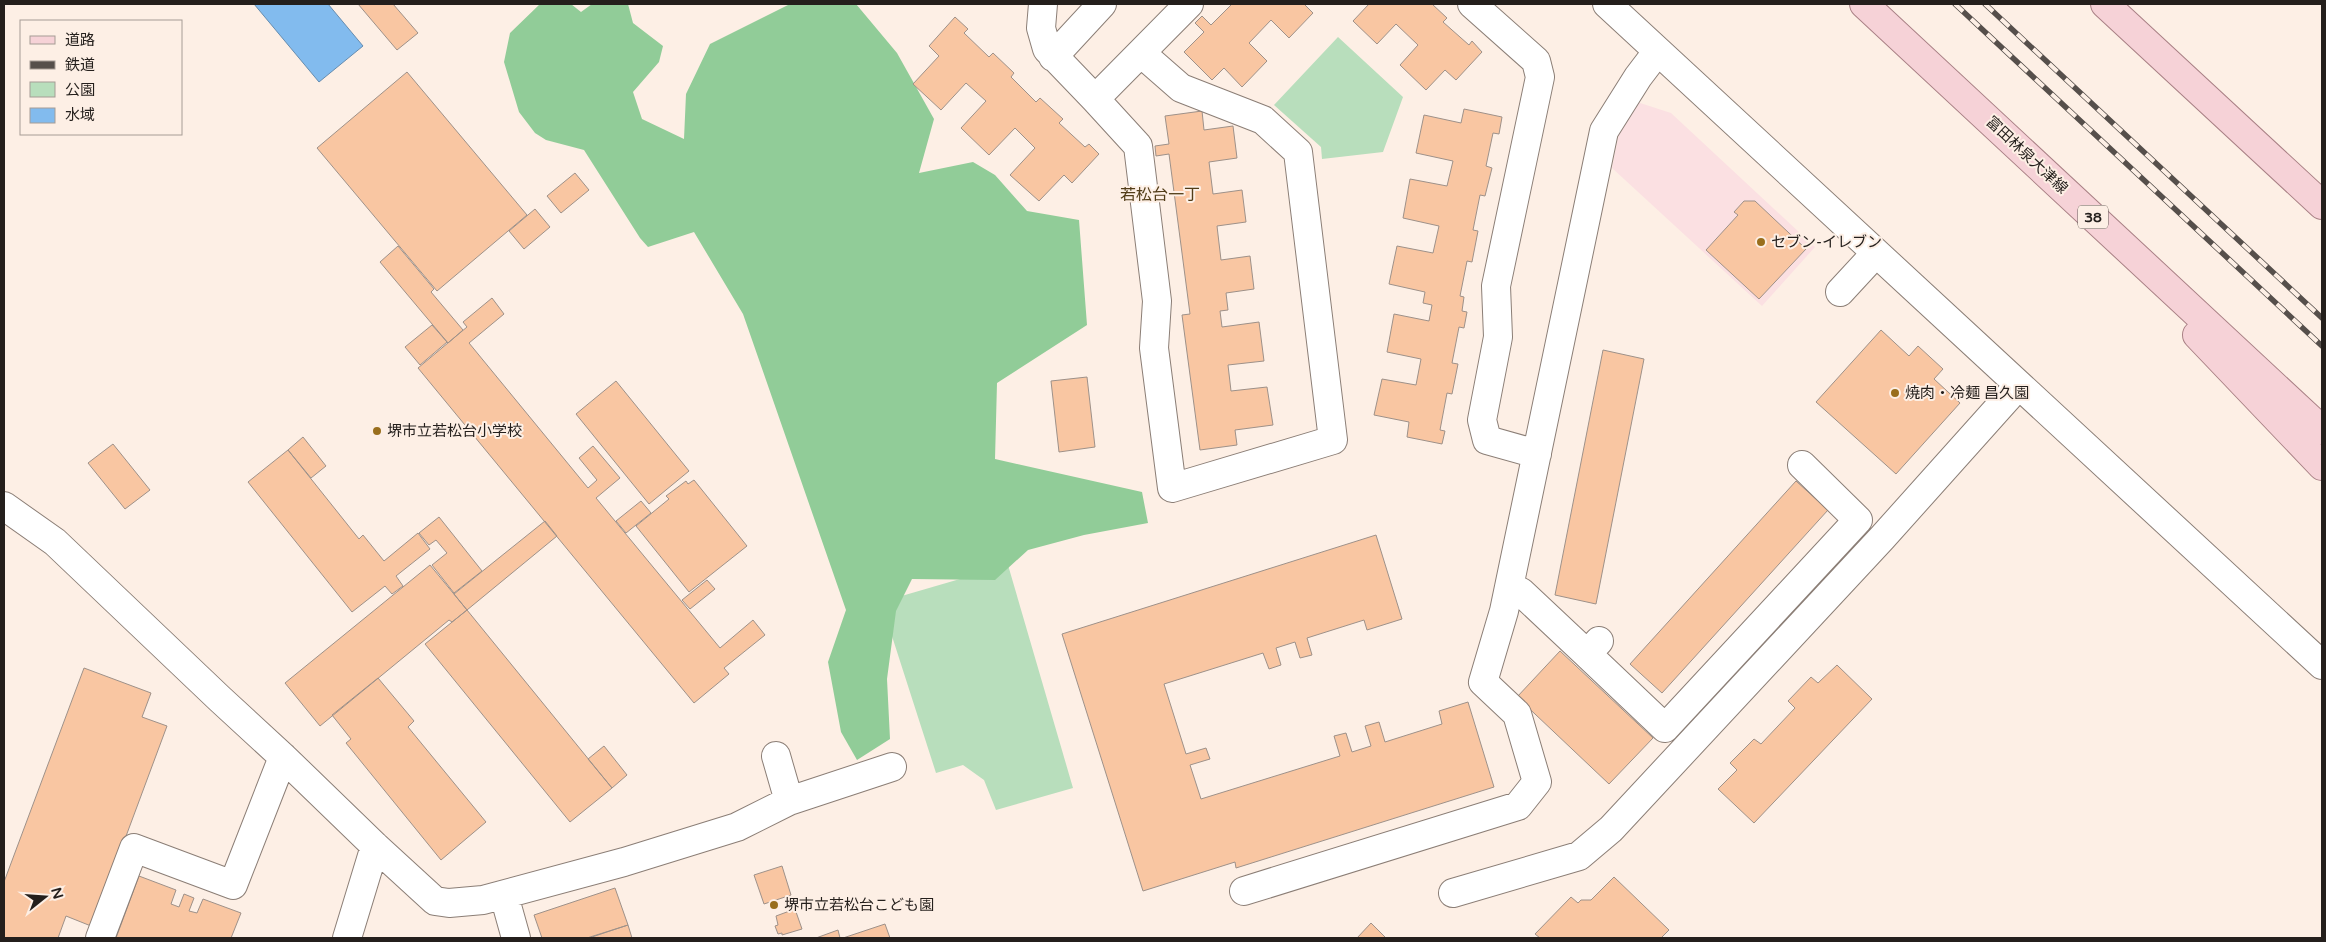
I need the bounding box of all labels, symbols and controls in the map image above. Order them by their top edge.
legend [20,20,182,135]
text: 道路 [65,31,95,49]
text: 鉄道 [65,56,95,74]
text: 公園 [65,81,95,99]
text: 水域 [65,106,95,124]
street label: 富田林泉大津線 [1982,113,2072,197]
district label: 若松台一丁 [1120,185,1200,205]
road number: 38 [2078,206,2108,228]
place label: セブン-イレブン [1771,233,1882,251]
marker: セブン-イレブン [1755,236,1767,248]
place label: 焼肉・冷麺 昌久園 [1905,384,2029,402]
marker: 焼肉・冷麺 昌久園 [1889,387,1901,399]
place label: 堺市立若松台小学校 [387,422,522,440]
marker: 堺市立若松台小学校 [371,425,383,437]
north arrow [20,872,70,922]
text: N [47,885,67,901]
place label: 堺市立若松台こども園 [784,896,934,914]
marker: 堺市立若松台こども園 [768,899,780,911]

